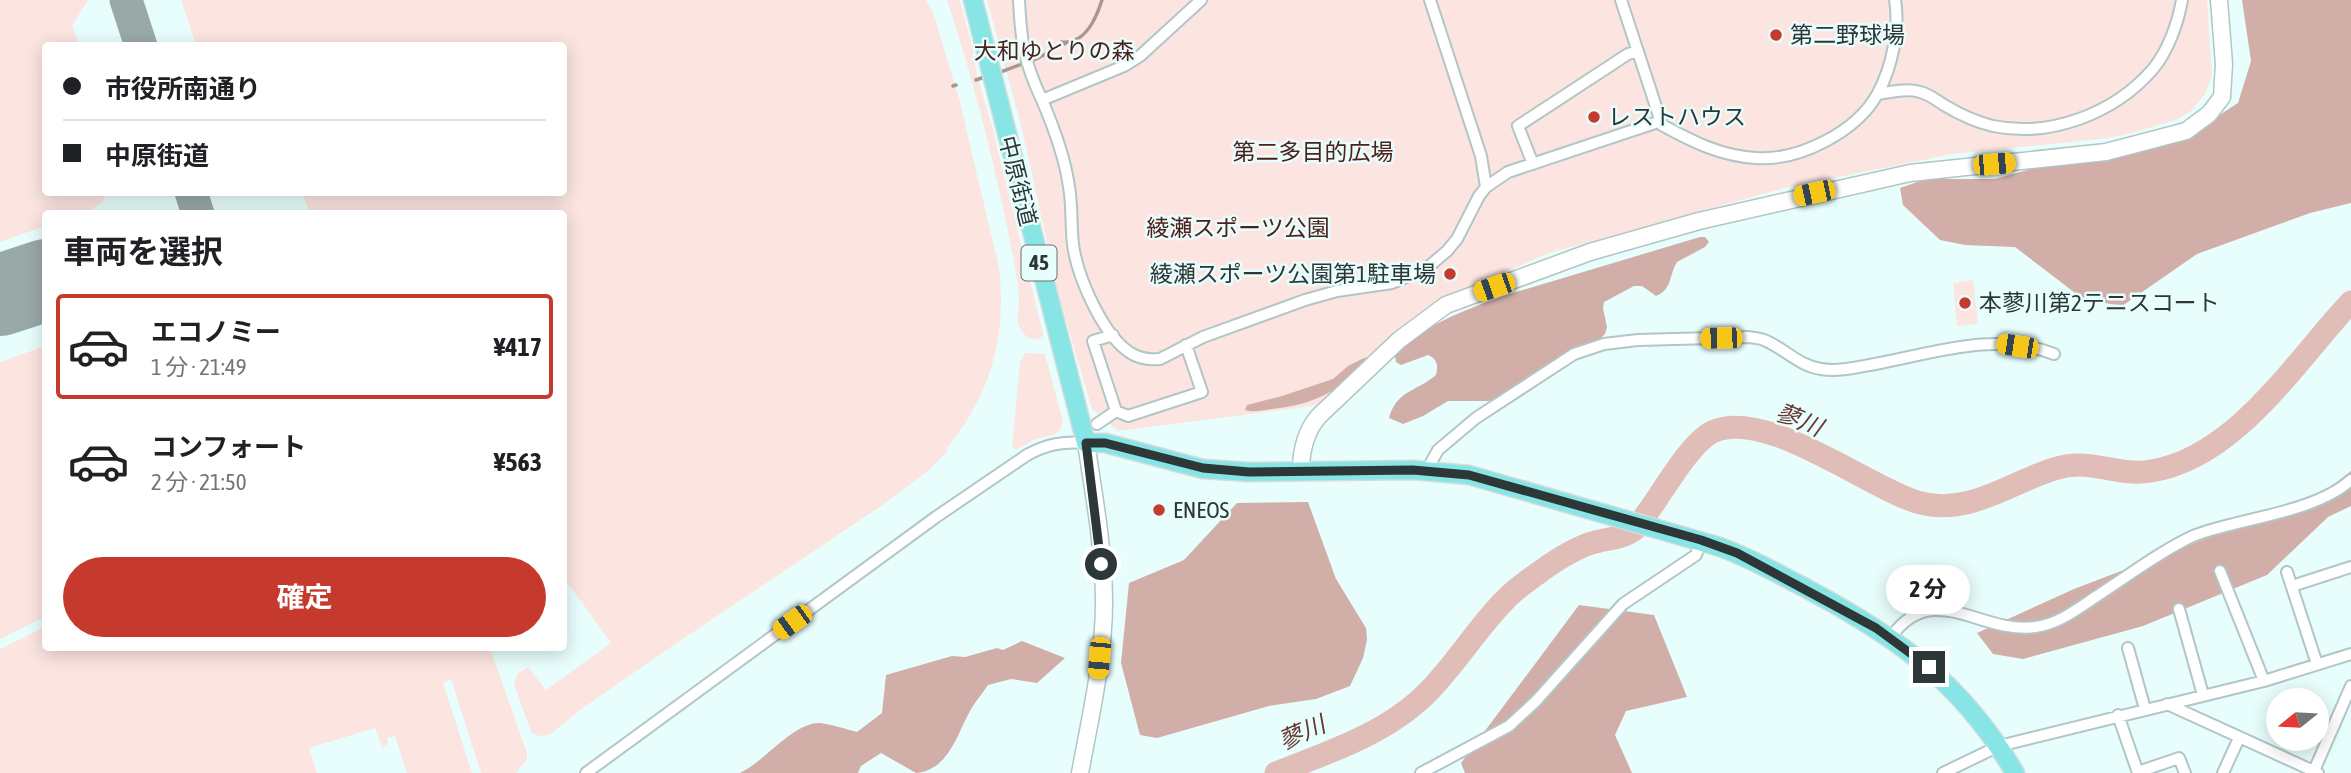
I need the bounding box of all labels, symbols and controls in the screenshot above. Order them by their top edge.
place label: 第二野球場 [1790,22,1905,48]
marker: 第二野球場 [1768,27,1784,43]
park label: 大和ゆとりの森 [974,38,1135,64]
text: 市役所南通り [105,74,261,104]
place label: レストハウス [1608,104,1746,130]
marker: レストハウス [1586,109,1602,125]
street label: 中原街道 [994,133,1042,229]
park label: 第二多目的広場 [1233,139,1394,165]
text: 中原街道 [105,141,209,171]
car [1973,152,2016,176]
car [1792,178,1837,208]
park label: 綾瀬スポーツ公園 [1146,215,1330,241]
text: 車両を選択 [63,233,223,270]
road number: 45 [1021,246,1056,280]
place label: 綾瀬スポーツ公園第1駐車場 [1150,261,1436,287]
marker: 綾瀬スポーツ公園第1駐車場 [1442,266,1458,282]
car [1471,270,1518,304]
place label: 本蓼川第2テニスコート [1979,290,2220,316]
marker: 本蓼川第2テニスコート [1957,295,1973,311]
icon: car [67,315,130,378]
text: エコノミー [151,317,281,347]
car [1700,327,1743,349]
text: ¥417 [494,332,542,362]
car [1995,332,2040,360]
text: 1 分 · 21:49 [151,354,247,380]
water label: 蓼川 [1772,398,1829,442]
icon: car [67,430,130,493]
text: コンフォート [151,432,306,462]
text: ¥563 [494,447,542,477]
text: 2 分 · 21:50 [151,469,247,495]
place label: ENEOS [1173,497,1230,523]
marker: ENEOS [1151,502,1167,518]
route start [1085,548,1117,580]
button: 確定 [63,557,546,637]
callout: 2 分 [1887,566,1971,614]
text: 2 分 [1910,576,1946,602]
car [769,601,816,643]
car [1087,636,1112,680]
route end [1913,651,1945,683]
north arrow [2266,688,2329,751]
map controls [2266,688,2329,751]
water label: 蓼川 [1274,709,1332,755]

